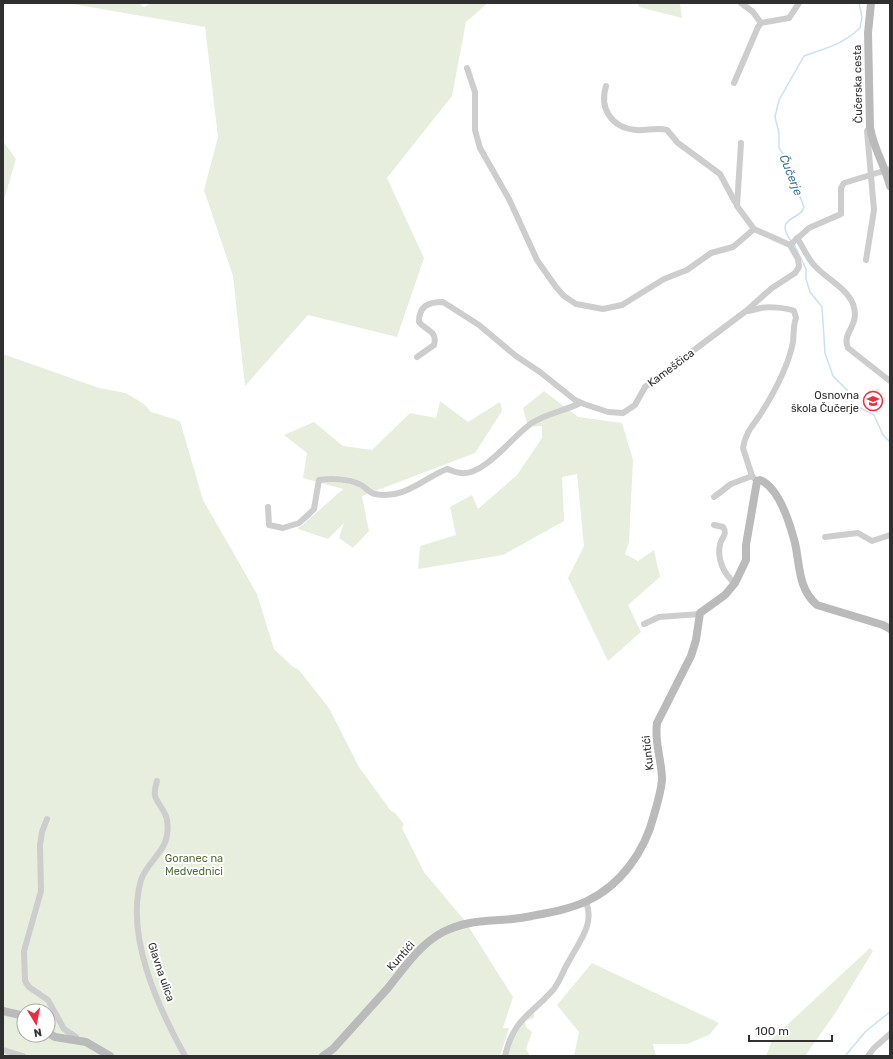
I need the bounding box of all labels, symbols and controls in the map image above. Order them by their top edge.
street label: Čučerska cesta [851,45,865,123]
water label: Čučerje [776,153,806,198]
street label: Kameščica [645,346,697,390]
place label: Osnovna škola Čučerje [791,389,859,415]
school or university icon: Osnovna škola Čučerje [862,390,884,412]
street label: Kuntići [639,735,657,771]
park label: Goranec na Medvednici [165,852,223,878]
street label: Kuntići [384,939,418,973]
street label: Glavna ulica [145,941,177,1003]
north arrow [16,1003,56,1043]
scale bar [749,1017,832,1043]
text: 100 m [755,1024,789,1038]
text: N [33,1025,43,1039]

